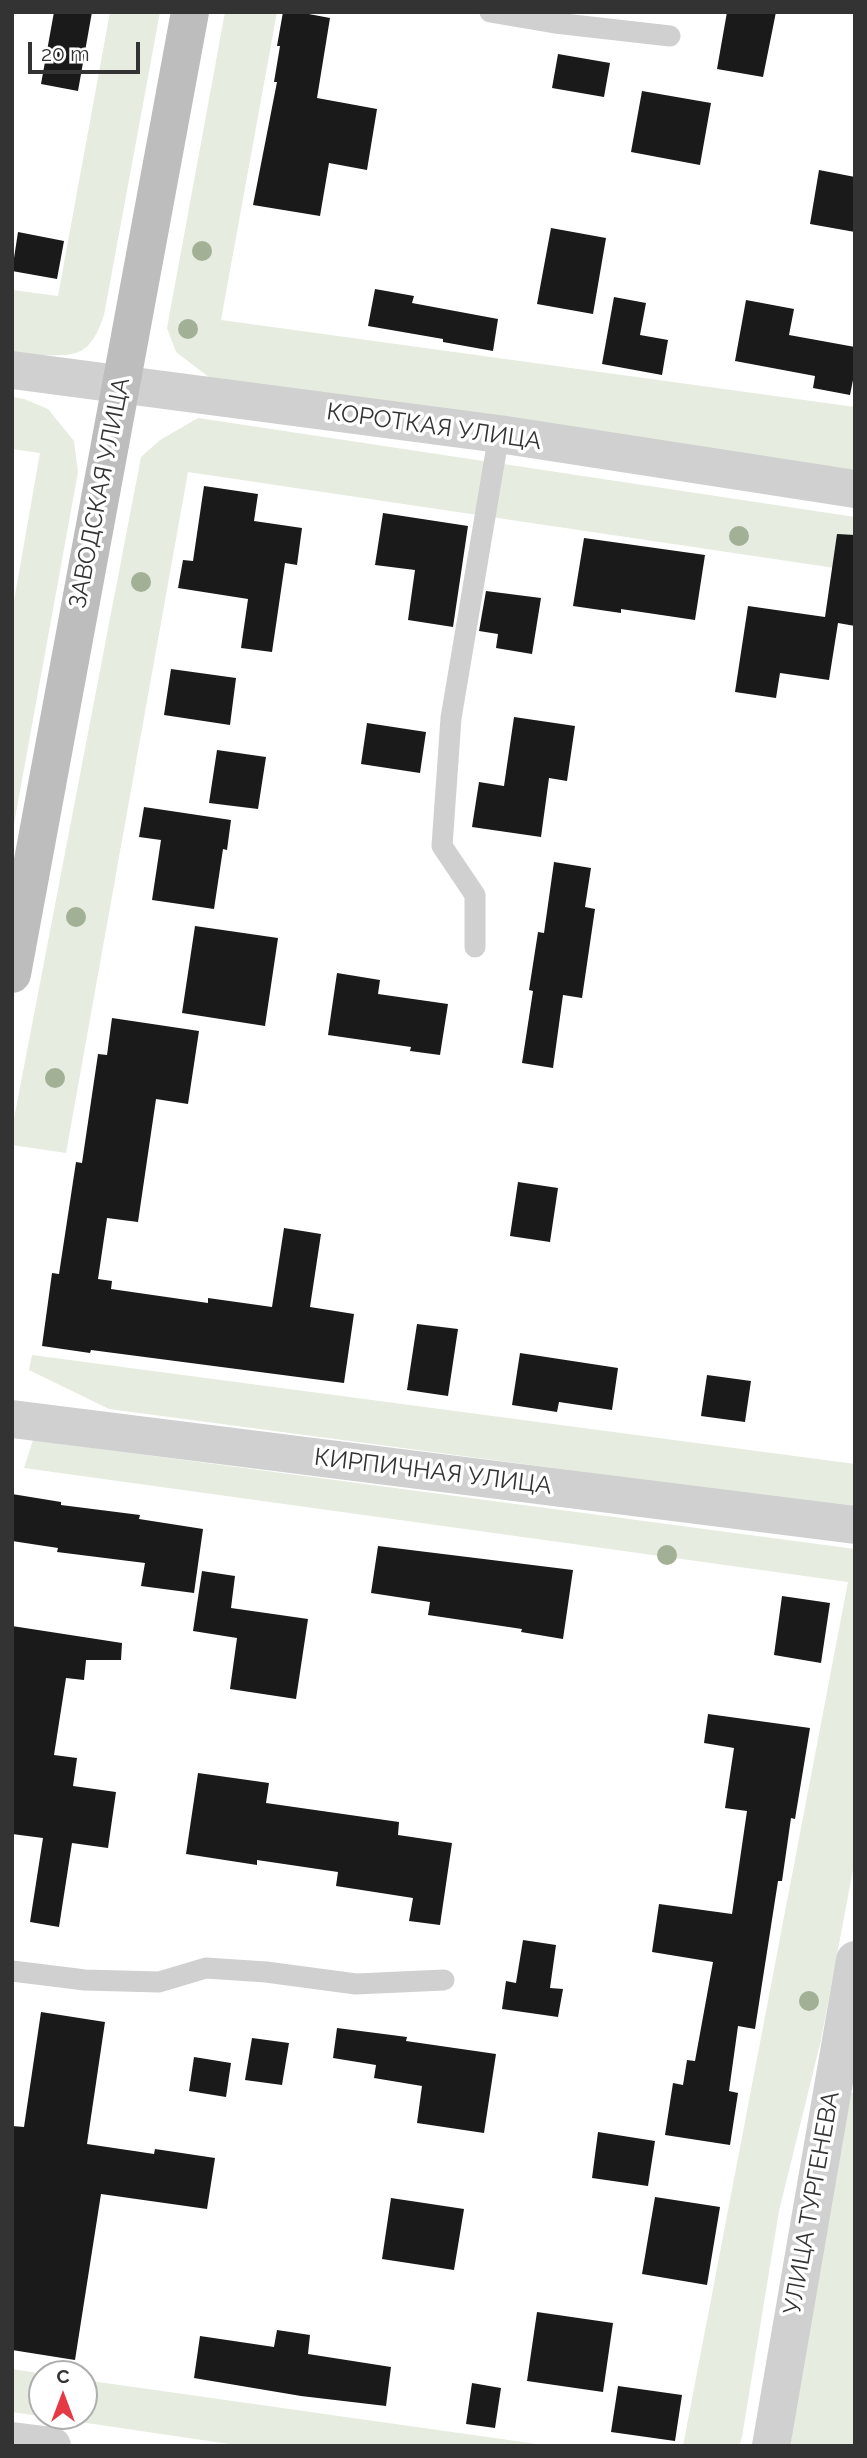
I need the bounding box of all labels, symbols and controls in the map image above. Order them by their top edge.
scale bar [32,28,144,72]
text: 20 m [41,41,89,66]
street label: ЗАВОДСКАЯ УЛИЦА [63,375,137,611]
street label: КОРОТКАЯ УЛИЦА [325,398,543,456]
street label: КИРПИЧНАЯ УЛИЦА [313,1443,553,1501]
street label: УЛИЦА ТУРГЕНЕВА [778,2089,846,2317]
north arrow [28,2360,98,2430]
text: С [56,2365,70,2387]

